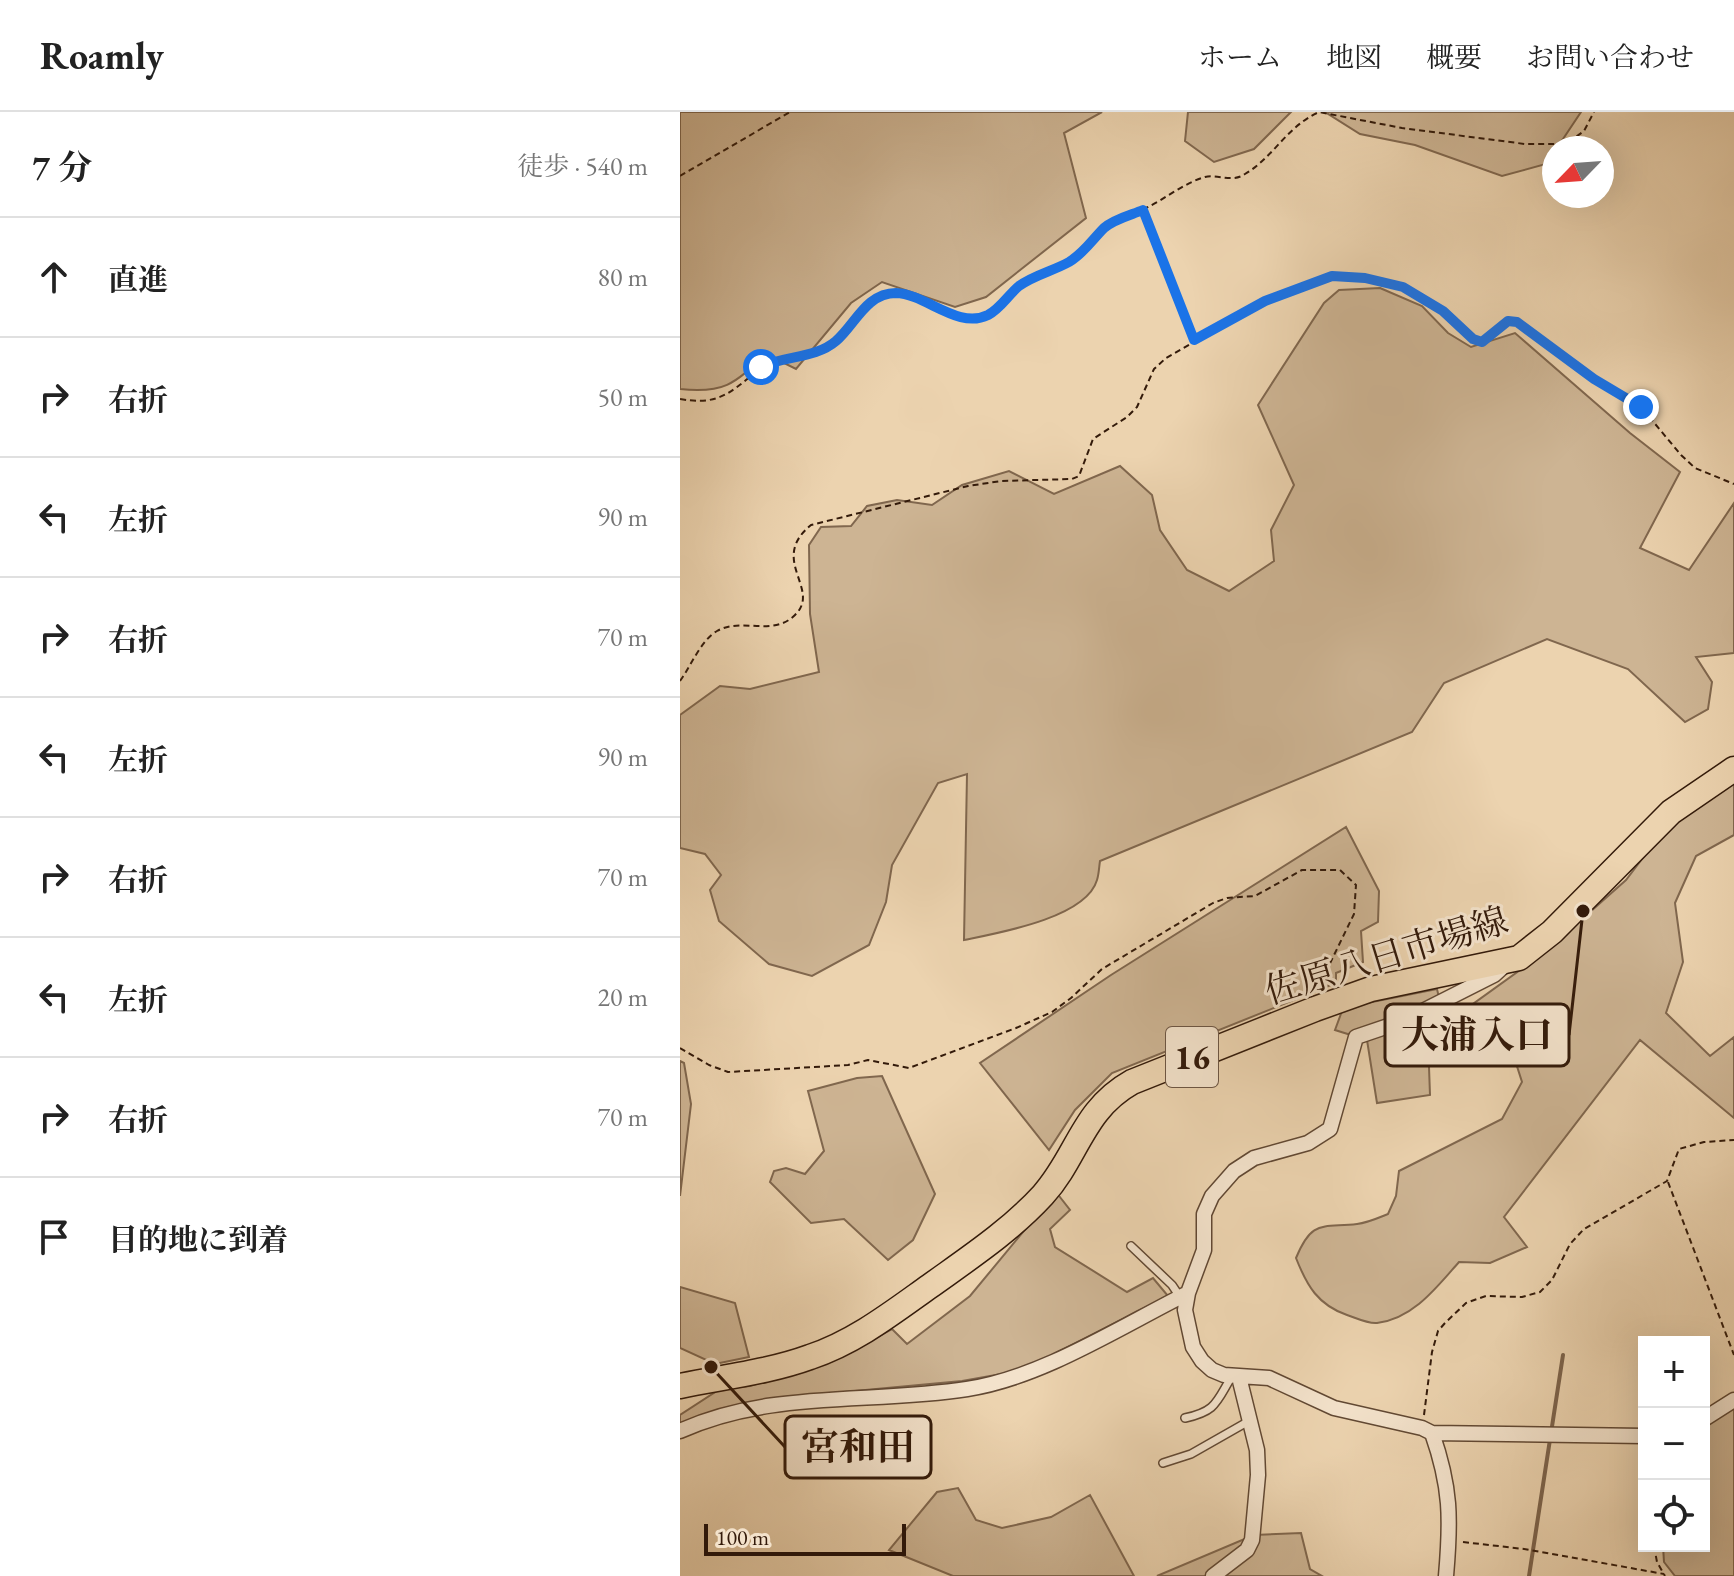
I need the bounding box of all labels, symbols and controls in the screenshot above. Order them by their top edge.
text: Roamly [40,31,164,80]
text: ホーム [1198,39,1282,75]
text: 地図 [1326,39,1382,75]
text: 概要 [1426,39,1482,75]
text: お問い合わせ [1526,39,1694,75]
north arrow [1542,136,1614,208]
text: 7 分 [32,145,92,189]
text: 徒歩 · 540 m [518,149,648,183]
icon: ahead [32,255,76,299]
text: 直進 [108,260,168,299]
text: 80 m [598,260,648,294]
route start [743,349,779,385]
icon: right [32,375,76,419]
text: 右折 [108,380,168,419]
text: 50 m [598,380,648,414]
route end [1623,389,1659,425]
icon: left [32,495,76,539]
text: 左折 [108,500,168,539]
text: 90 m [598,500,648,534]
icon: right [32,615,76,659]
text: 右折 [108,620,168,659]
text: 70 m [598,620,648,654]
icon: left [32,735,76,779]
text: 左折 [108,740,168,779]
text: 90 m [598,740,648,774]
icon: right [32,855,76,899]
text: 右折 [108,860,168,899]
text: 70 m [598,860,648,894]
street label: 佐原八日市場線 [1259,896,1514,1015]
icon: left [32,975,76,1019]
text: 左折 [108,980,168,1019]
text: 20 m [598,980,648,1014]
callout: 大浦入口 [1385,1004,1569,1066]
text: 大浦入口 [1401,1010,1553,1059]
road number: 16 [1166,1027,1218,1087]
icon: right [32,1095,76,1139]
text: 右折 [108,1100,168,1139]
text: 70 m [598,1100,648,1134]
icon: arrive [32,1215,76,1259]
text: 目的地に到着 [108,1220,288,1259]
map controls [1638,1336,1710,1552]
button: + [1638,1336,1710,1408]
button: − [1638,1408,1710,1480]
callout: 宮和田 [785,1416,931,1478]
text: 宮和田 [801,1422,915,1471]
button: locate [1638,1480,1710,1552]
scale bar [704,1520,906,1556]
text: 100 m [716,1523,769,1552]

